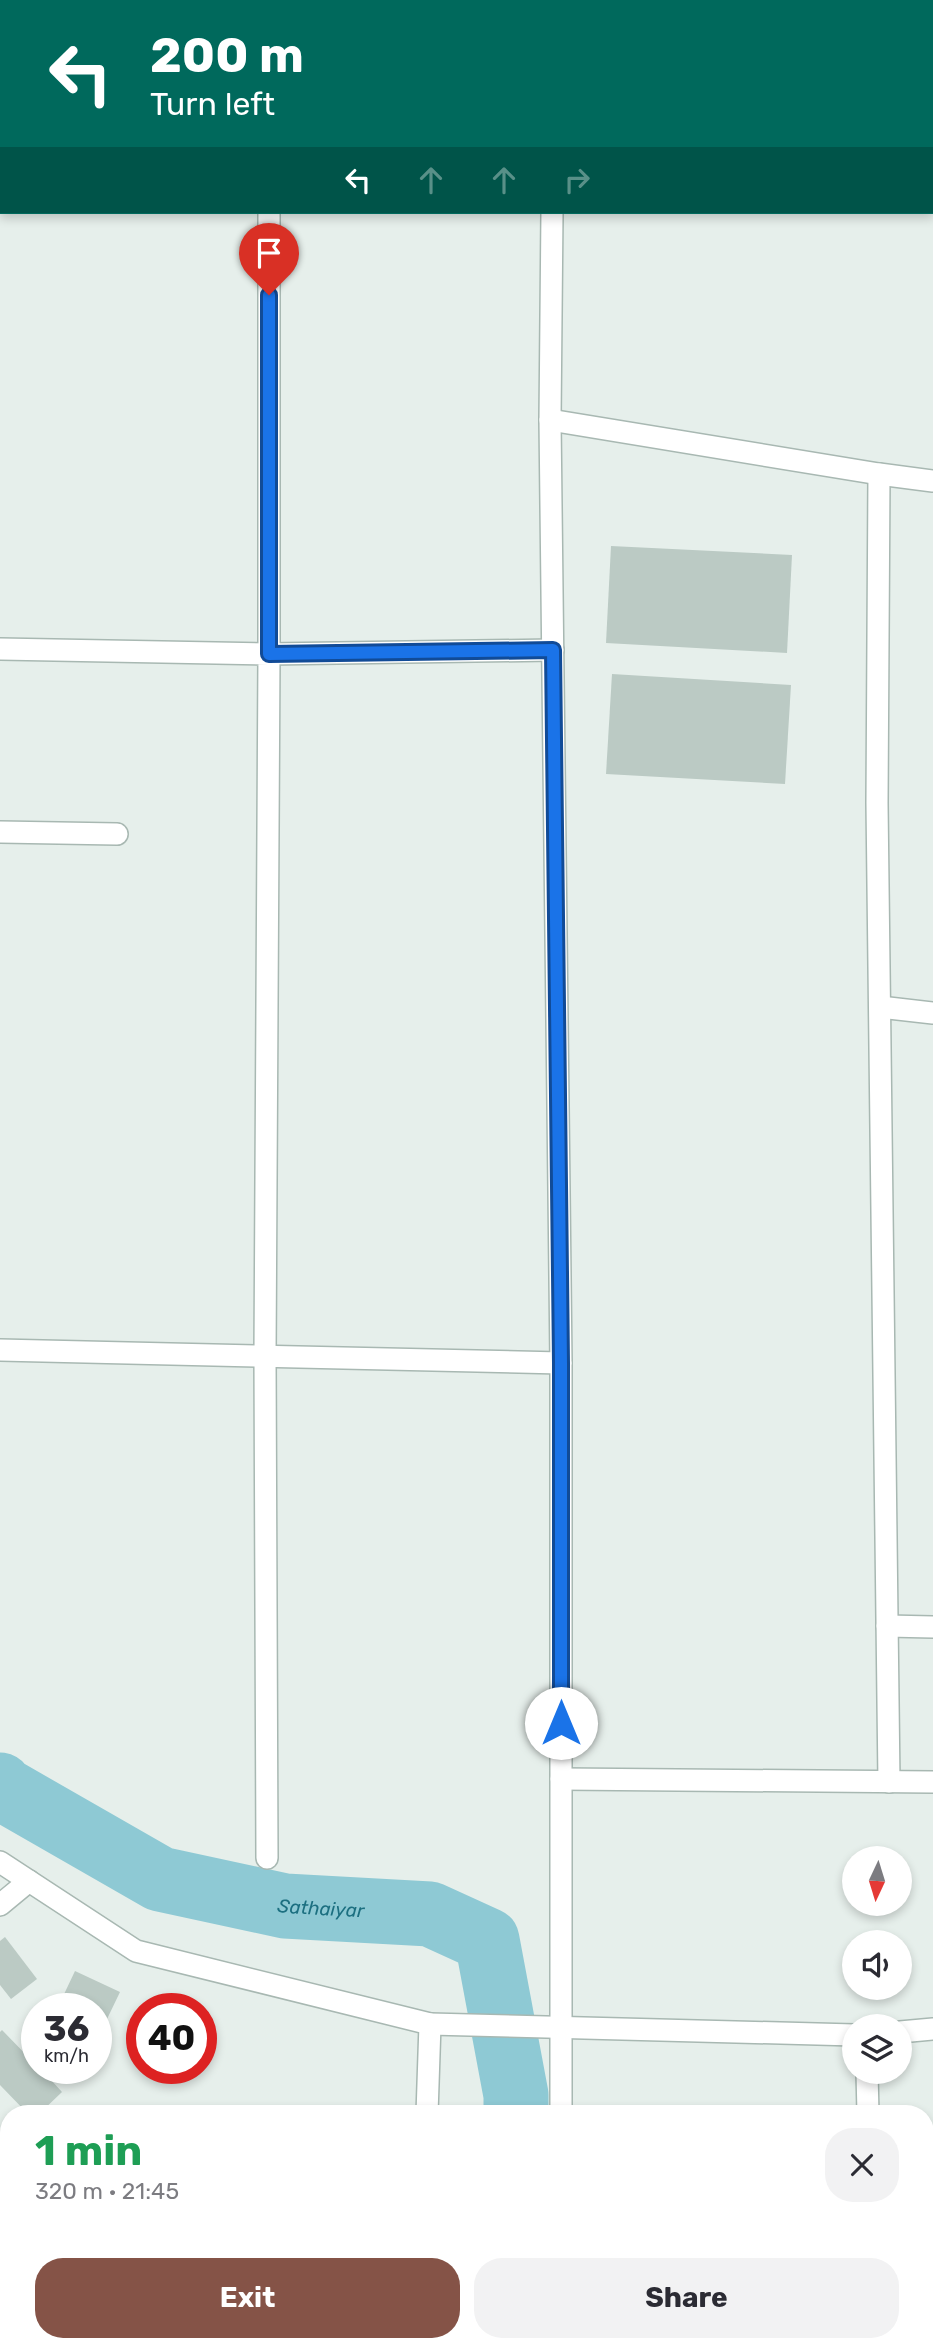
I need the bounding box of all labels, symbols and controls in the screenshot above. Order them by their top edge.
text: 200 m [150,26,304,84]
icon: left [35,28,126,119]
text: Turn left [150,85,275,123]
icon: left [339,161,377,199]
icon: ahead [412,161,450,199]
icon: ahead [485,161,523,199]
icon: right [558,161,596,199]
pin [239,223,299,295]
icon: arrive [250,234,288,272]
position arrow [524,1686,598,1760]
north arrow [842,1846,912,1916]
map controls [842,1846,912,2084]
water label: Sathaiyar [276,1894,366,1922]
button: sound [842,1930,912,2000]
speed limit sign: 40 [126,1993,217,2084]
text: 36 [44,2008,89,2050]
button: layers [842,2014,912,2084]
text: km/h [44,2045,89,2067]
text: 1 min [35,2126,142,2176]
button: close [825,2128,899,2202]
text: 320 m · 21:45 [35,2177,179,2205]
button: Exit [35,2258,460,2338]
button: Share [474,2258,899,2338]

